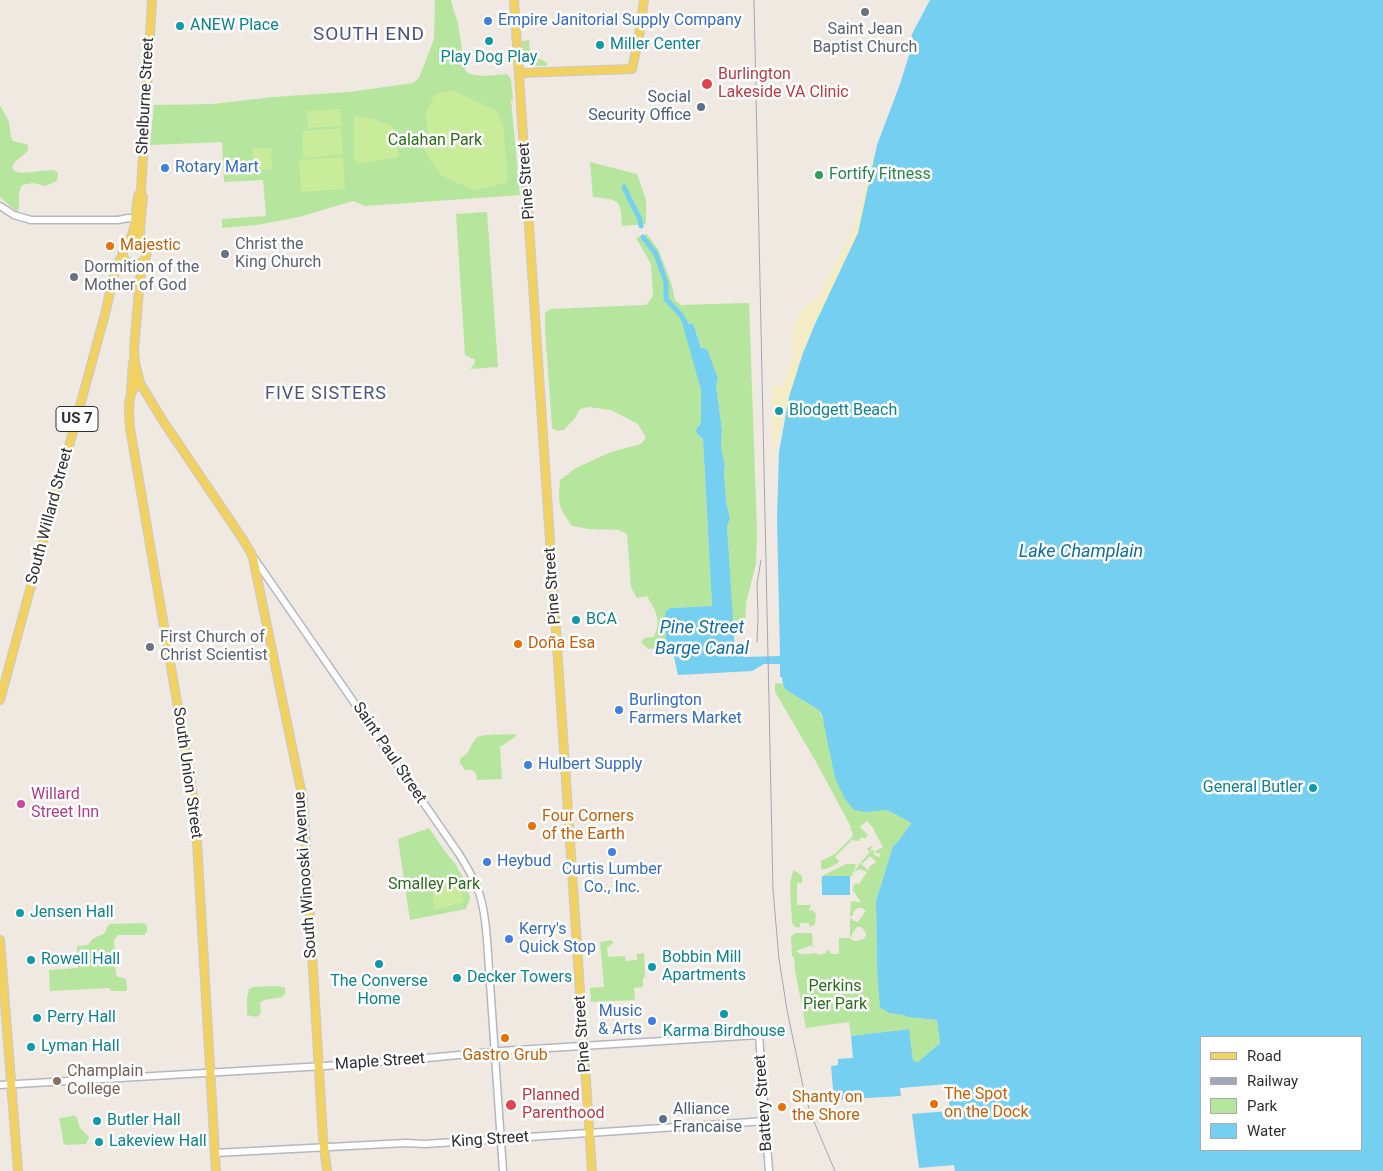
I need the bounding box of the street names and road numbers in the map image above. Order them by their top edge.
street label: Shelburne Street [133,37,159,155]
street label: Pine Street [515,142,539,220]
road number: US 7 [56,406,98,432]
street label: South Willard Street [23,446,77,586]
street label: Pine Street [541,547,565,625]
street label: Saint Paul Street [348,699,430,807]
street label: South Union Street [168,706,206,840]
street label: South Winooski Avenue [291,791,321,959]
street label: Pine Street [571,995,595,1073]
street label: Maple Street [334,1049,426,1075]
street label: Battery Street [751,1054,777,1152]
street label: King Street [450,1128,530,1152]

